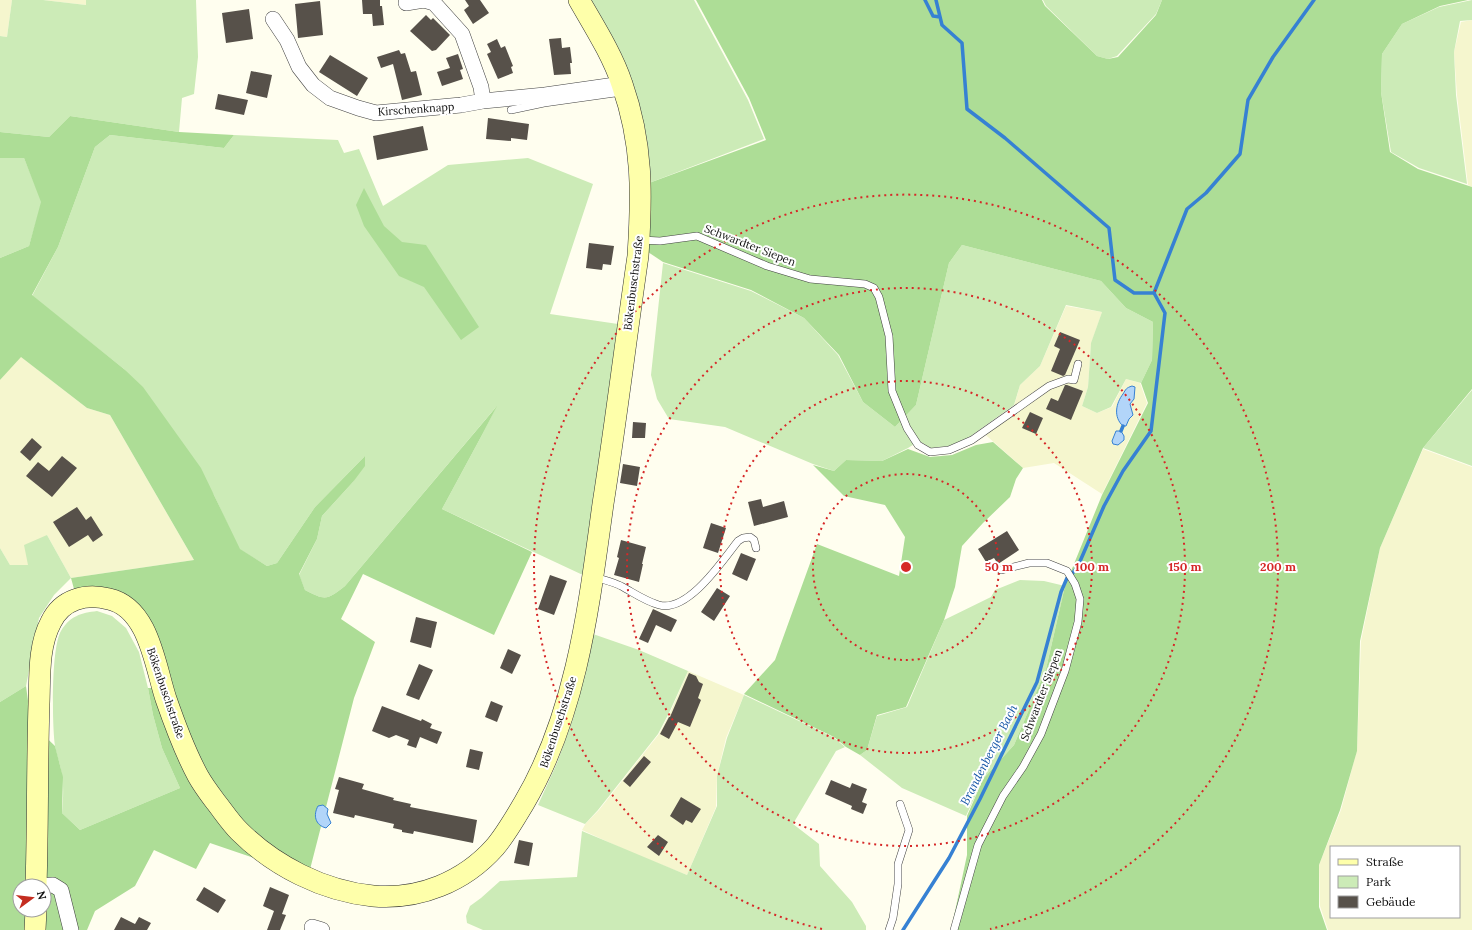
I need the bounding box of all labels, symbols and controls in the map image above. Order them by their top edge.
street label: Kirschenknapp [377,99,455,119]
street label: Schwardter Siepen [702,221,798,269]
street label: Bökenbuschstraße [620,235,646,331]
text: 50 m [985,559,1013,574]
text: 100 m [1075,559,1109,574]
text: 150 m [1168,559,1202,574]
text: 200 m [1260,559,1296,574]
centre of rings [899,560,913,574]
street label: Bökenbuschstraße [144,646,188,740]
street label: Schwardter Siepen [1017,647,1065,743]
street label: Bökenbuschstraße [537,674,579,770]
water label: Brandenberger Bach [957,702,1020,808]
legend [1330,846,1460,918]
text: Straße [1366,854,1404,869]
text: Park [1366,874,1392,889]
north arrow [12,878,52,918]
text: N [34,889,50,902]
text: Gebäude [1366,894,1416,909]

